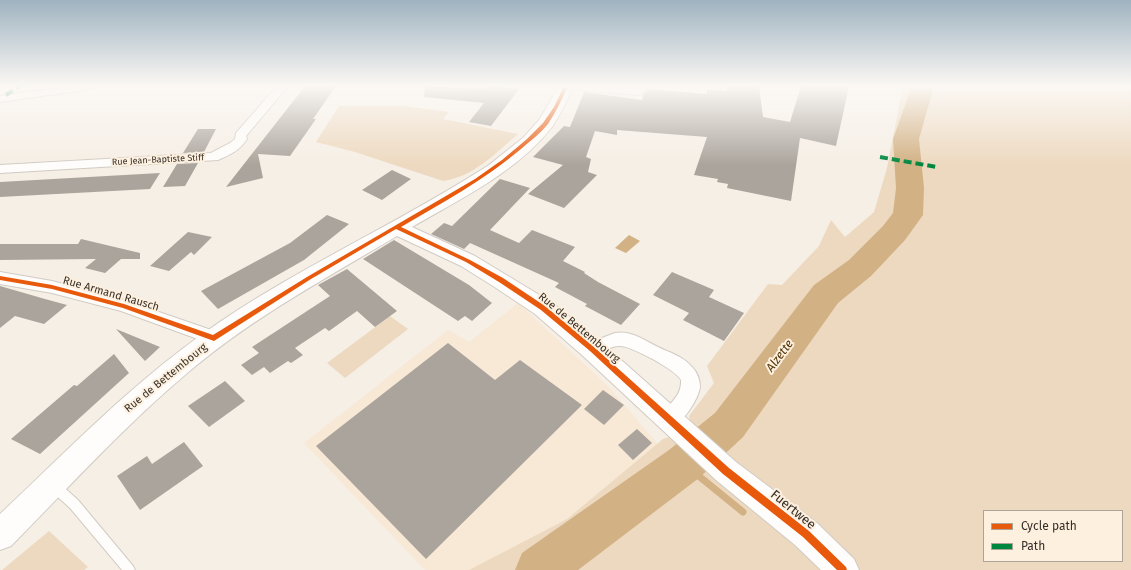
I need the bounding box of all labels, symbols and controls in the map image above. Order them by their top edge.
street label: Rue Jean-Baptiste Stiff [112,152,204,168]
street label: Rue Armand Rausch [61,274,161,314]
street label: Rue de Bettembourg [535,290,623,366]
water label: Alzette [763,337,797,375]
street label: Rue de Bettembourg [122,341,210,415]
street label: Fuertwee [767,487,819,533]
legend [983,510,1123,562]
text: Cycle path [1021,519,1077,533]
text: Path [1021,539,1045,553]

